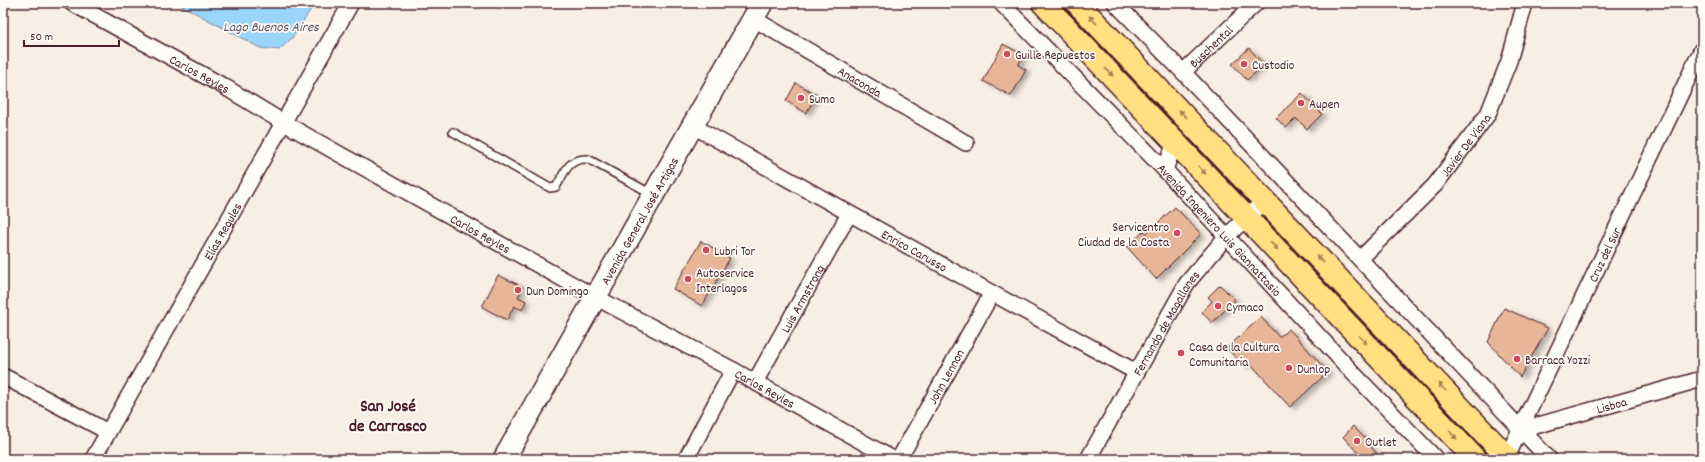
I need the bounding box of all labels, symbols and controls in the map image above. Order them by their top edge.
one-way arrow [1088,15,1098,25]
water label: Lago Buenos Aires [223,18,320,38]
scale bar [24,22,119,48]
street label: Buschental [1186,22,1239,73]
text: 50 m [30,29,53,46]
place label: Guille Repuestos [1015,47,1095,66]
marker: Guille Repuestos [1002,49,1012,59]
street label: Carlos Reyles [165,51,233,100]
place label: Custodio [1252,57,1295,76]
marker: Custodio [1239,59,1249,69]
street label: Anaconda [833,63,885,104]
one-way arrow [1104,67,1113,77]
place label: Sumo [809,91,835,110]
marker: Sumo [796,93,806,103]
place label: Aupen [1309,96,1339,115]
marker: Aupen [1296,98,1306,108]
one-way arrow [1178,109,1188,119]
street label: Javier De Viana [1437,110,1498,181]
street label: Avenida General José Artigas [597,154,685,289]
street label: Avenida Ingeniero Luis Giannattasio [1152,160,1285,302]
one-way arrow [1197,165,1207,175]
street label: Elías Regules [200,200,248,265]
street label: Carlos Reyles [446,211,513,260]
place label: Servicentro Ciudad de la Costa [1078,219,1170,253]
street label: Cruz del Sur [1585,224,1628,286]
street label: Enrico Carusso [877,226,950,278]
marker: Servicentro Ciudad de la Costa [1172,228,1182,238]
one-way arrow [1269,241,1278,251]
place label: Lubri Tor [714,243,756,262]
marker: Lubri Tor [701,245,711,255]
one-way arrow [1315,254,1324,264]
street label: Luis Armstrong [777,262,831,337]
place label: Autoservice Interlagos [696,265,754,299]
street label: Fernando de Magallanes [1130,267,1206,380]
marker: Autoservice Interlagos [683,274,693,284]
place label: Dun Domingo [526,283,589,302]
marker: Dun Domingo [513,285,523,295]
place label: Cymaco [1226,299,1264,318]
marker: Cymaco [1213,301,1223,311]
one-way arrow [1358,336,1367,345]
place label: Casa de la Cultura Comunitaria [1189,339,1280,373]
street label: John Lennon [925,346,971,408]
marker: Casa de la Cultura Comunitaria [1176,348,1186,358]
place label: Barraca Yozzi [1525,352,1591,371]
marker: Barraca Yozzi [1512,354,1522,364]
place label: Dunlop [1297,361,1330,380]
marker: Dunlop [1284,363,1294,373]
street label: Carlos Reyles [730,366,798,415]
one-way arrow [1438,382,1447,392]
street label: Lisboa [1595,393,1630,420]
district label: San José de Carrasco [349,396,427,440]
one-way arrow [1448,430,1457,440]
place label: Outlet [1365,434,1397,453]
marker: Outlet [1352,436,1362,446]

